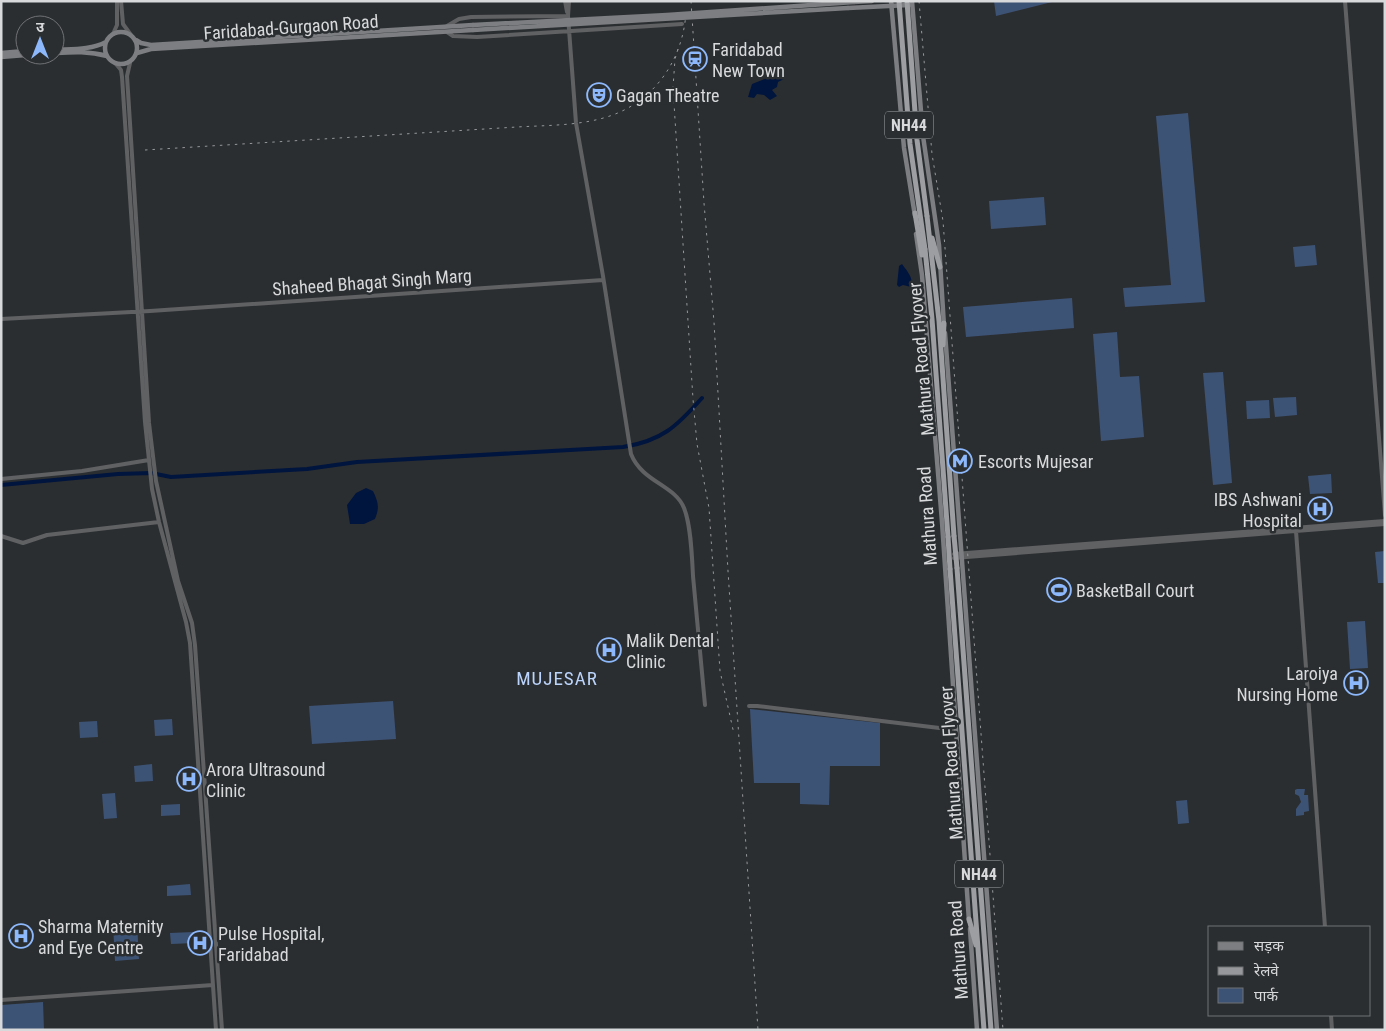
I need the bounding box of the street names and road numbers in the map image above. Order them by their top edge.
street label: Faridabad-Gurgaon Road [203,10,379,44]
road number: NH44 [885,112,933,138]
street label: Shaheed Bhagat Singh Marg [272,265,472,299]
street label: Mathura Road Flyover [904,281,938,436]
street label: Mathura Road [913,466,941,566]
street label: Mathura Road Flyover [935,685,967,840]
road number: NH44 [955,861,1003,888]
street label: Mathura Road [944,900,972,1000]

